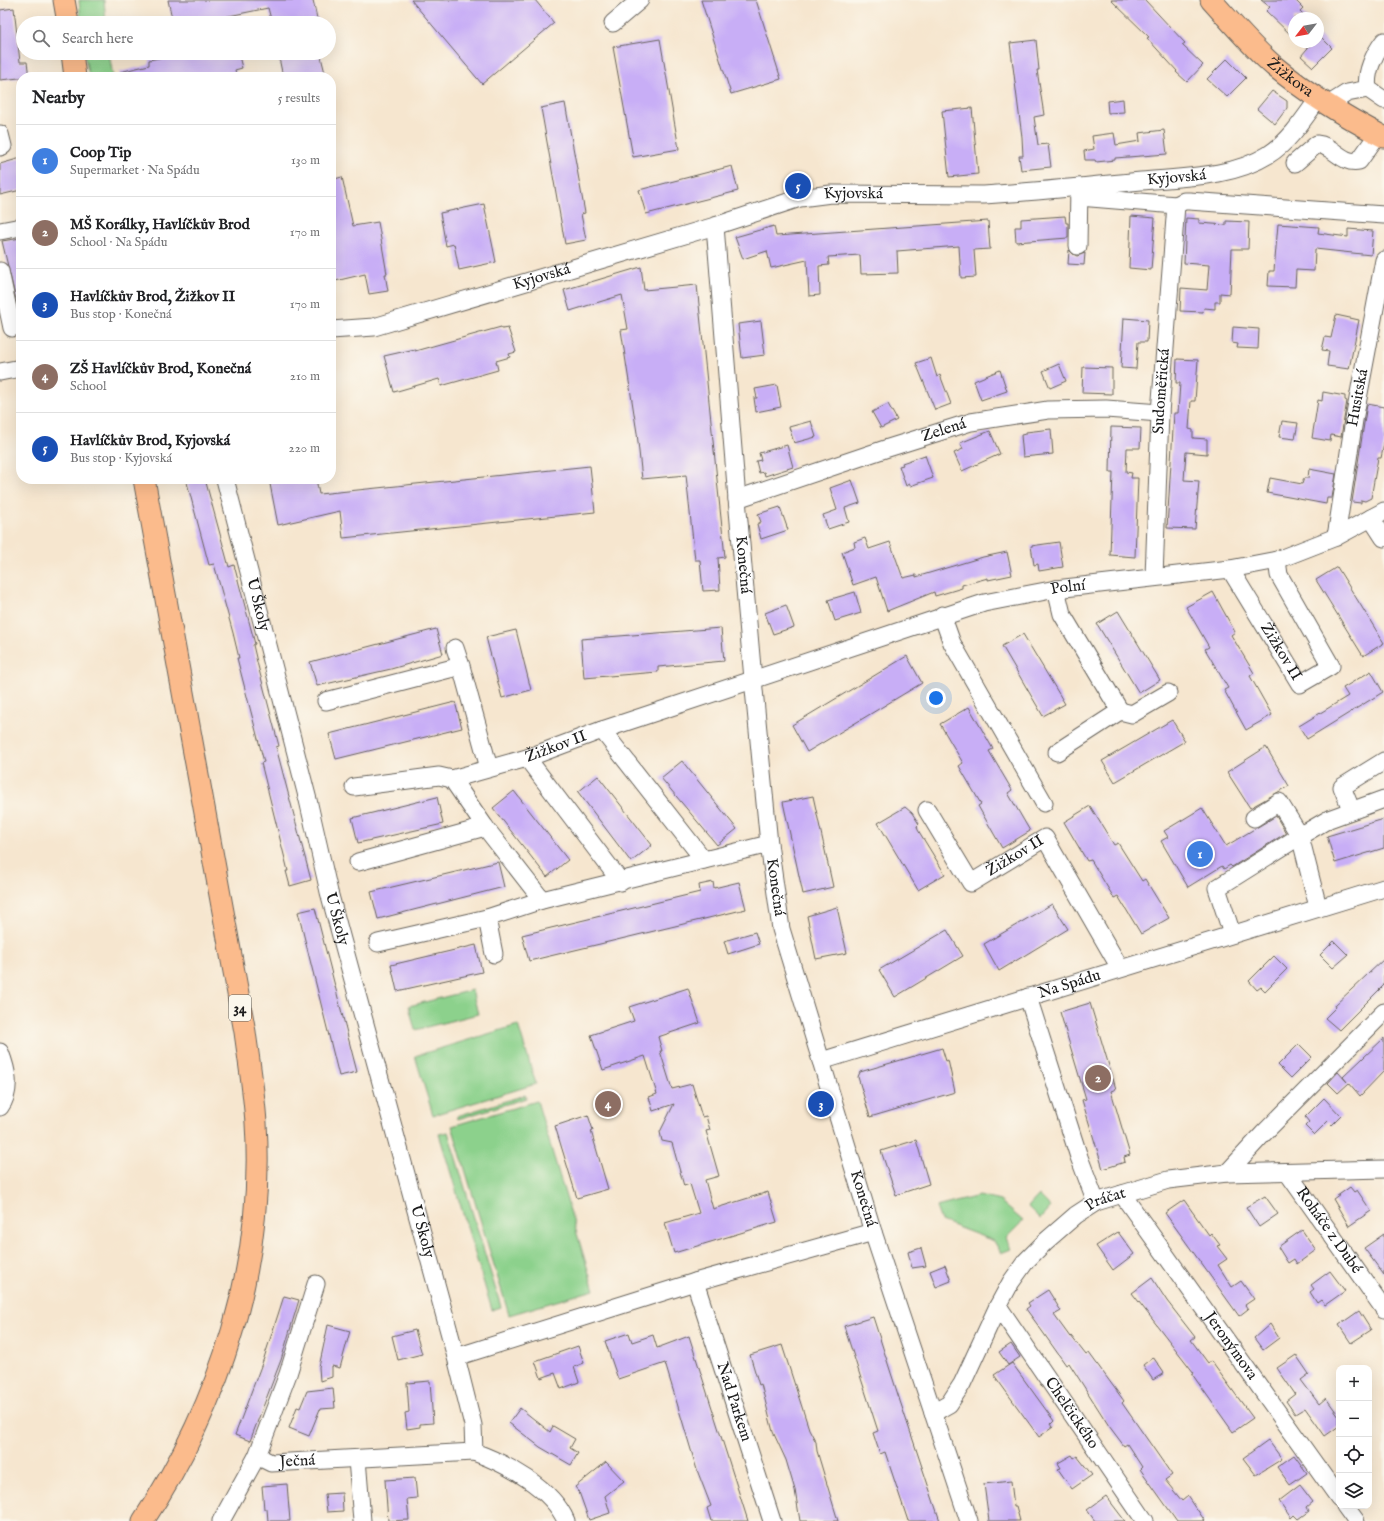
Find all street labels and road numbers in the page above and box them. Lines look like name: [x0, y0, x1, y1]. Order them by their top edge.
street label: Žižkova: [1262, 53, 1317, 102]
street label: Kyjovská: [1146, 165, 1207, 190]
street label: Kyjovská: [823, 183, 883, 205]
street label: Kyjovská: [511, 259, 573, 295]
street label: Sudoměřická: [1149, 348, 1175, 434]
street label: Husitská: [1343, 367, 1373, 428]
street label: Zelená: [919, 414, 969, 447]
street label: Konečná: [730, 535, 755, 595]
street label: U Školy: [241, 576, 274, 634]
street label: Polní: [1049, 576, 1088, 600]
street label: Žižkov II: [1255, 619, 1306, 685]
street label: Žižkov II: [522, 726, 590, 768]
street label: Žižkov II: [982, 831, 1048, 881]
street label: Konečná: [761, 857, 789, 918]
street label: U Školy: [320, 890, 353, 948]
street label: Na Spádu: [1036, 966, 1103, 1004]
road number: 34: [229, 995, 251, 1021]
street label: Konečná: [845, 1168, 881, 1230]
street label: Práčat: [1082, 1183, 1129, 1216]
street label: Roháče z Dubé: [1291, 1183, 1366, 1278]
street label: U Školy: [405, 1203, 439, 1261]
street label: Jeronýmova: [1198, 1307, 1262, 1384]
street label: Nad Parkem: [711, 1360, 756, 1444]
street label: Chelčického: [1040, 1374, 1103, 1453]
street label: Ječná: [277, 1451, 316, 1473]

